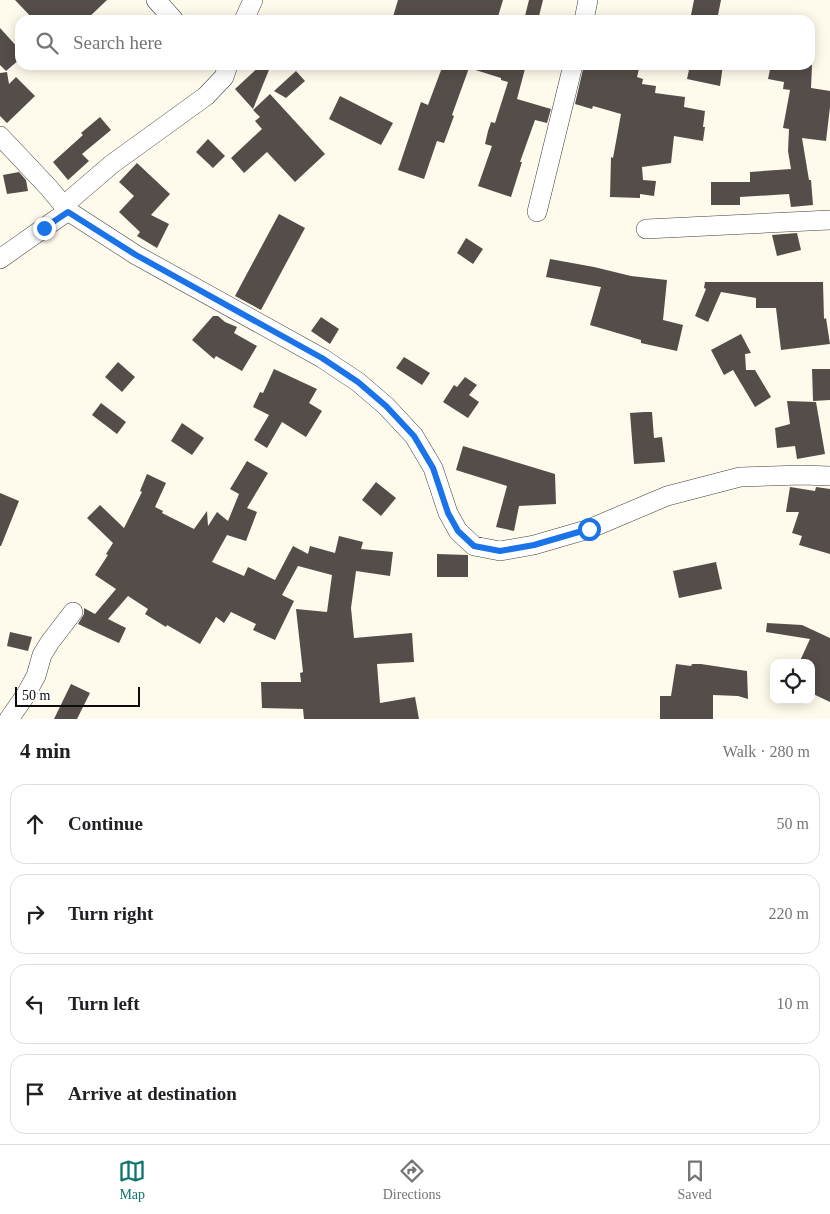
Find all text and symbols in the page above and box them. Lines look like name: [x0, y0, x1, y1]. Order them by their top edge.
search box: [15, 15, 815, 70]
icon: search: [33, 29, 61, 57]
text: Search here: [73, 32, 162, 53]
route end: [33, 217, 56, 240]
route start: [578, 518, 601, 541]
map controls: [770, 659, 815, 704]
button: locate: [770, 659, 815, 704]
scale bar: [15, 684, 140, 707]
text: 50 m: [22, 688, 50, 703]
text: 4 min: [20, 739, 71, 763]
text: Walk · 280 m: [723, 743, 810, 760]
icon: ahead: [21, 810, 49, 838]
text: Continue: [68, 813, 143, 834]
text: 50 m: [777, 815, 809, 832]
icon: right: [21, 900, 49, 928]
text: Turn right: [68, 903, 153, 924]
text: 220 m: [769, 905, 809, 922]
icon: left: [21, 990, 49, 1018]
text: Turn left: [68, 993, 140, 1014]
text: 10 m: [777, 995, 809, 1012]
icon: arrive: [21, 1080, 49, 1108]
text: Arrive at destination: [68, 1083, 237, 1104]
tab: Map: [118, 1157, 146, 1203]
tab: Directions: [383, 1157, 441, 1203]
tab: Saved: [678, 1157, 712, 1203]

